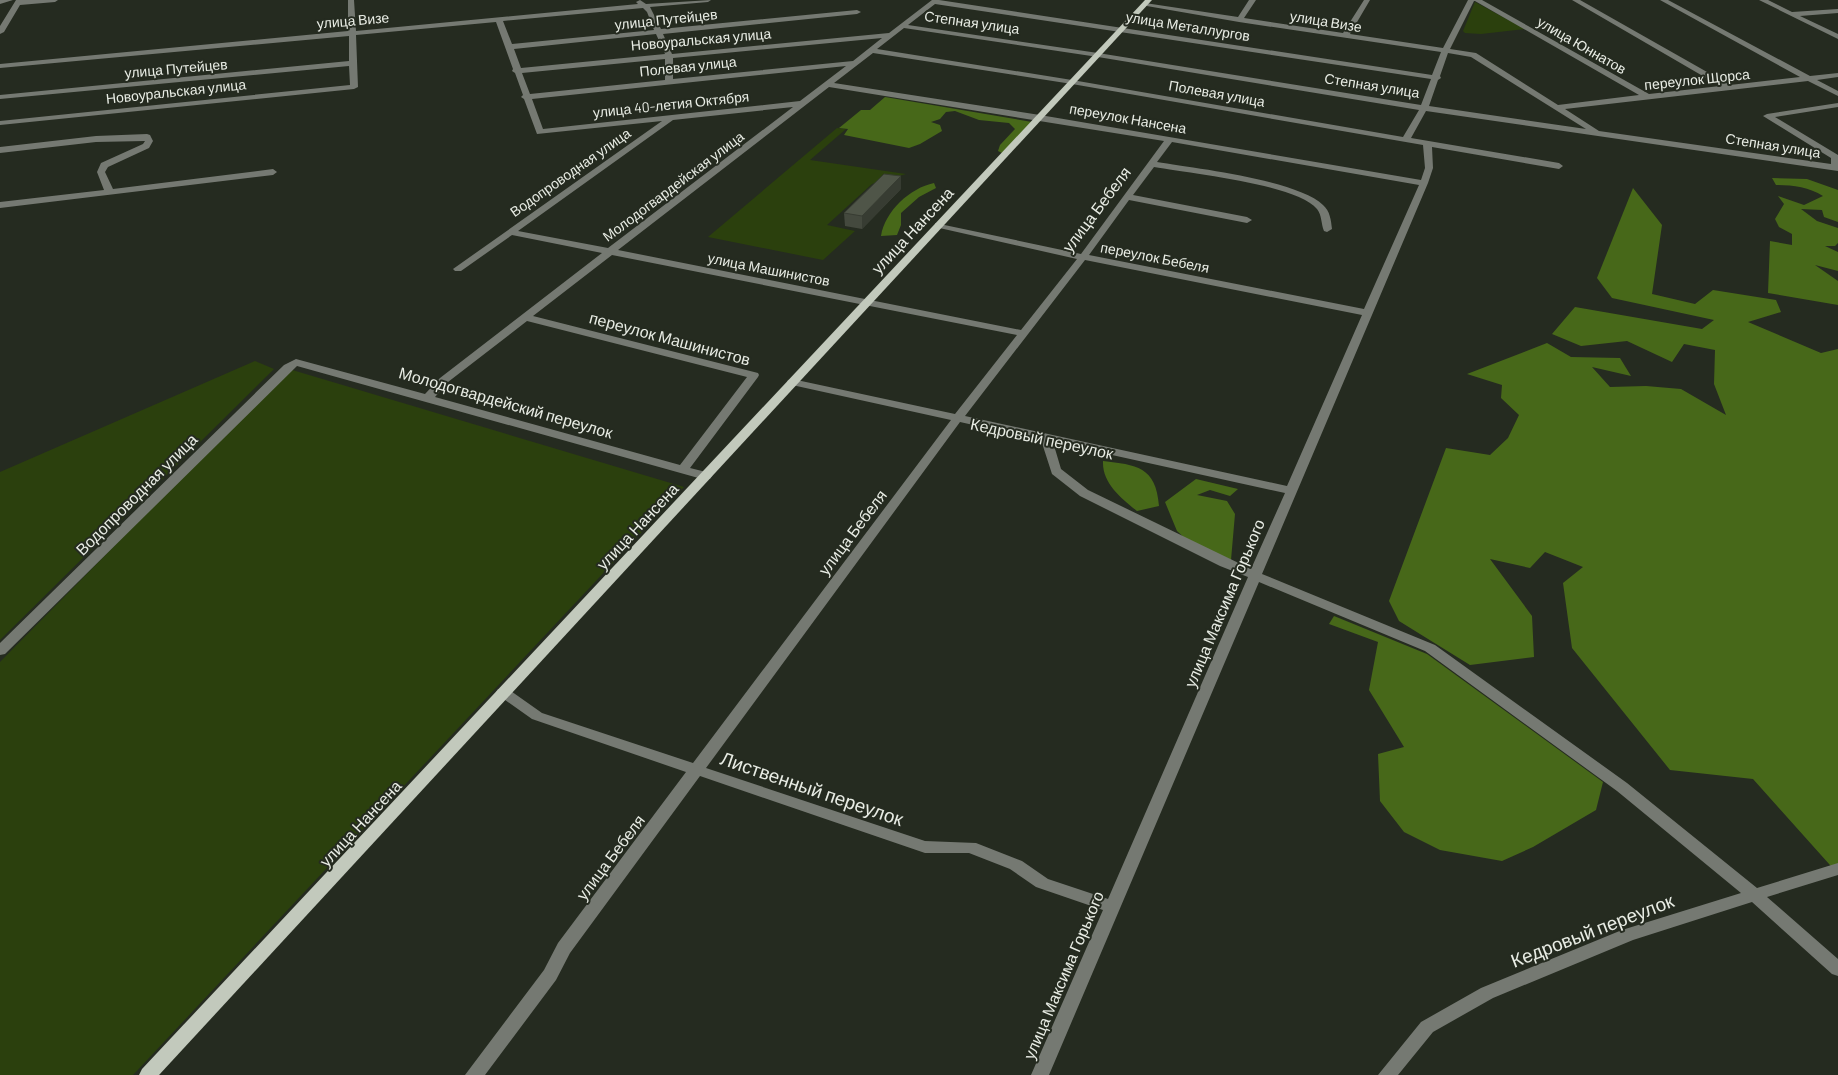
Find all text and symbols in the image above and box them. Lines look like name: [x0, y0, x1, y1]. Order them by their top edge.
street label: улица Путейцев: [614, 5, 718, 33]
street label: Степная улица: [923, 7, 1021, 37]
street label: улица Визе: [1289, 7, 1363, 35]
street label: улица Визе: [316, 8, 390, 32]
street label: улица Металлургов: [1125, 8, 1251, 44]
street label: улица Юннатов: [1535, 13, 1629, 77]
street label: Новоуральская улица: [630, 24, 772, 54]
street label: Полевая улица: [639, 52, 738, 80]
street label: улица Путейцев: [124, 55, 228, 81]
street label: переулок Щорса: [1643, 65, 1751, 93]
street label: Степная улица: [1323, 69, 1421, 101]
street label: Новоуральская улица: [105, 75, 247, 107]
street label: Полевая улица: [1168, 76, 1267, 110]
street label: улица 40-летия Октября: [592, 87, 750, 121]
street label: переулок Нансена: [1068, 99, 1188, 137]
street label: Водопроводная улица: [506, 124, 634, 220]
street label: Молодогвардейская улица: [599, 127, 747, 245]
street label: Степная улица: [1724, 129, 1822, 161]
street label: улица Бебеля: [1058, 163, 1134, 255]
street label: улица Нансена: [867, 183, 957, 277]
street label: переулок Бебеля: [1099, 238, 1211, 276]
street label: улица Машинистов: [707, 249, 831, 289]
street label: переулок Машинистов: [587, 307, 753, 369]
street label: Молодогвардейский переулок: [397, 362, 616, 442]
street label: Кедровый переулок: [969, 414, 1116, 463]
street label: Водопроводная улица: [71, 429, 201, 559]
street label: улица Нансена: [592, 479, 682, 573]
street label: улица Бебеля: [814, 486, 890, 578]
street label: улица Максима Горького: [1180, 516, 1268, 690]
street label: Лиственный переулок: [718, 746, 907, 830]
street label: улица Нансена: [315, 776, 405, 870]
street label: улица Бебеля: [572, 811, 648, 903]
street label: улица Максима Горького: [1019, 888, 1107, 1062]
street label: Кедровый переулок: [1507, 888, 1677, 972]

